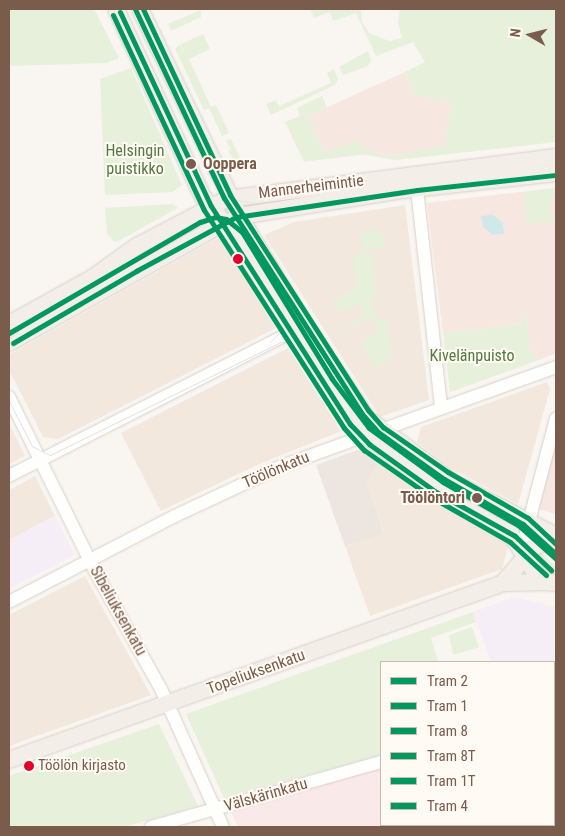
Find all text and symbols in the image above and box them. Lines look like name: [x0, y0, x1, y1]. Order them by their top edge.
north arrow: [505, 10, 555, 60]
text: N: [507, 28, 524, 38]
park label: Helsingin puistikko: [105, 141, 165, 179]
place label: Ooppera: [203, 154, 257, 174]
marker: Ooppera: [183, 156, 199, 172]
street label: Mannerheimintie: [257, 171, 365, 203]
unlabelled marker: [233, 254, 243, 264]
park label: Kivelänpuisto: [430, 346, 514, 366]
street label: Töölönkatu: [240, 447, 312, 493]
place label: Töölöntori: [400, 488, 465, 508]
marker: Töölöntori: [469, 490, 485, 506]
street label: Sibeliuksenkatu: [85, 563, 151, 659]
street label: Topeliuksenkatu: [204, 645, 308, 699]
legend: [380, 661, 555, 826]
text: Tram 2: [427, 672, 468, 690]
text: Tram 1: [427, 697, 468, 715]
text: Tram 8: [427, 722, 468, 740]
text: Tram 8T: [427, 747, 476, 765]
place label: Töölön kirjasto: [38, 757, 126, 775]
marker: Töölön kirjasto: [24, 761, 34, 771]
text: Tram 1T: [427, 772, 476, 790]
street label: Välskärinkatu: [222, 774, 310, 816]
text: Tram 4: [427, 797, 468, 815]

